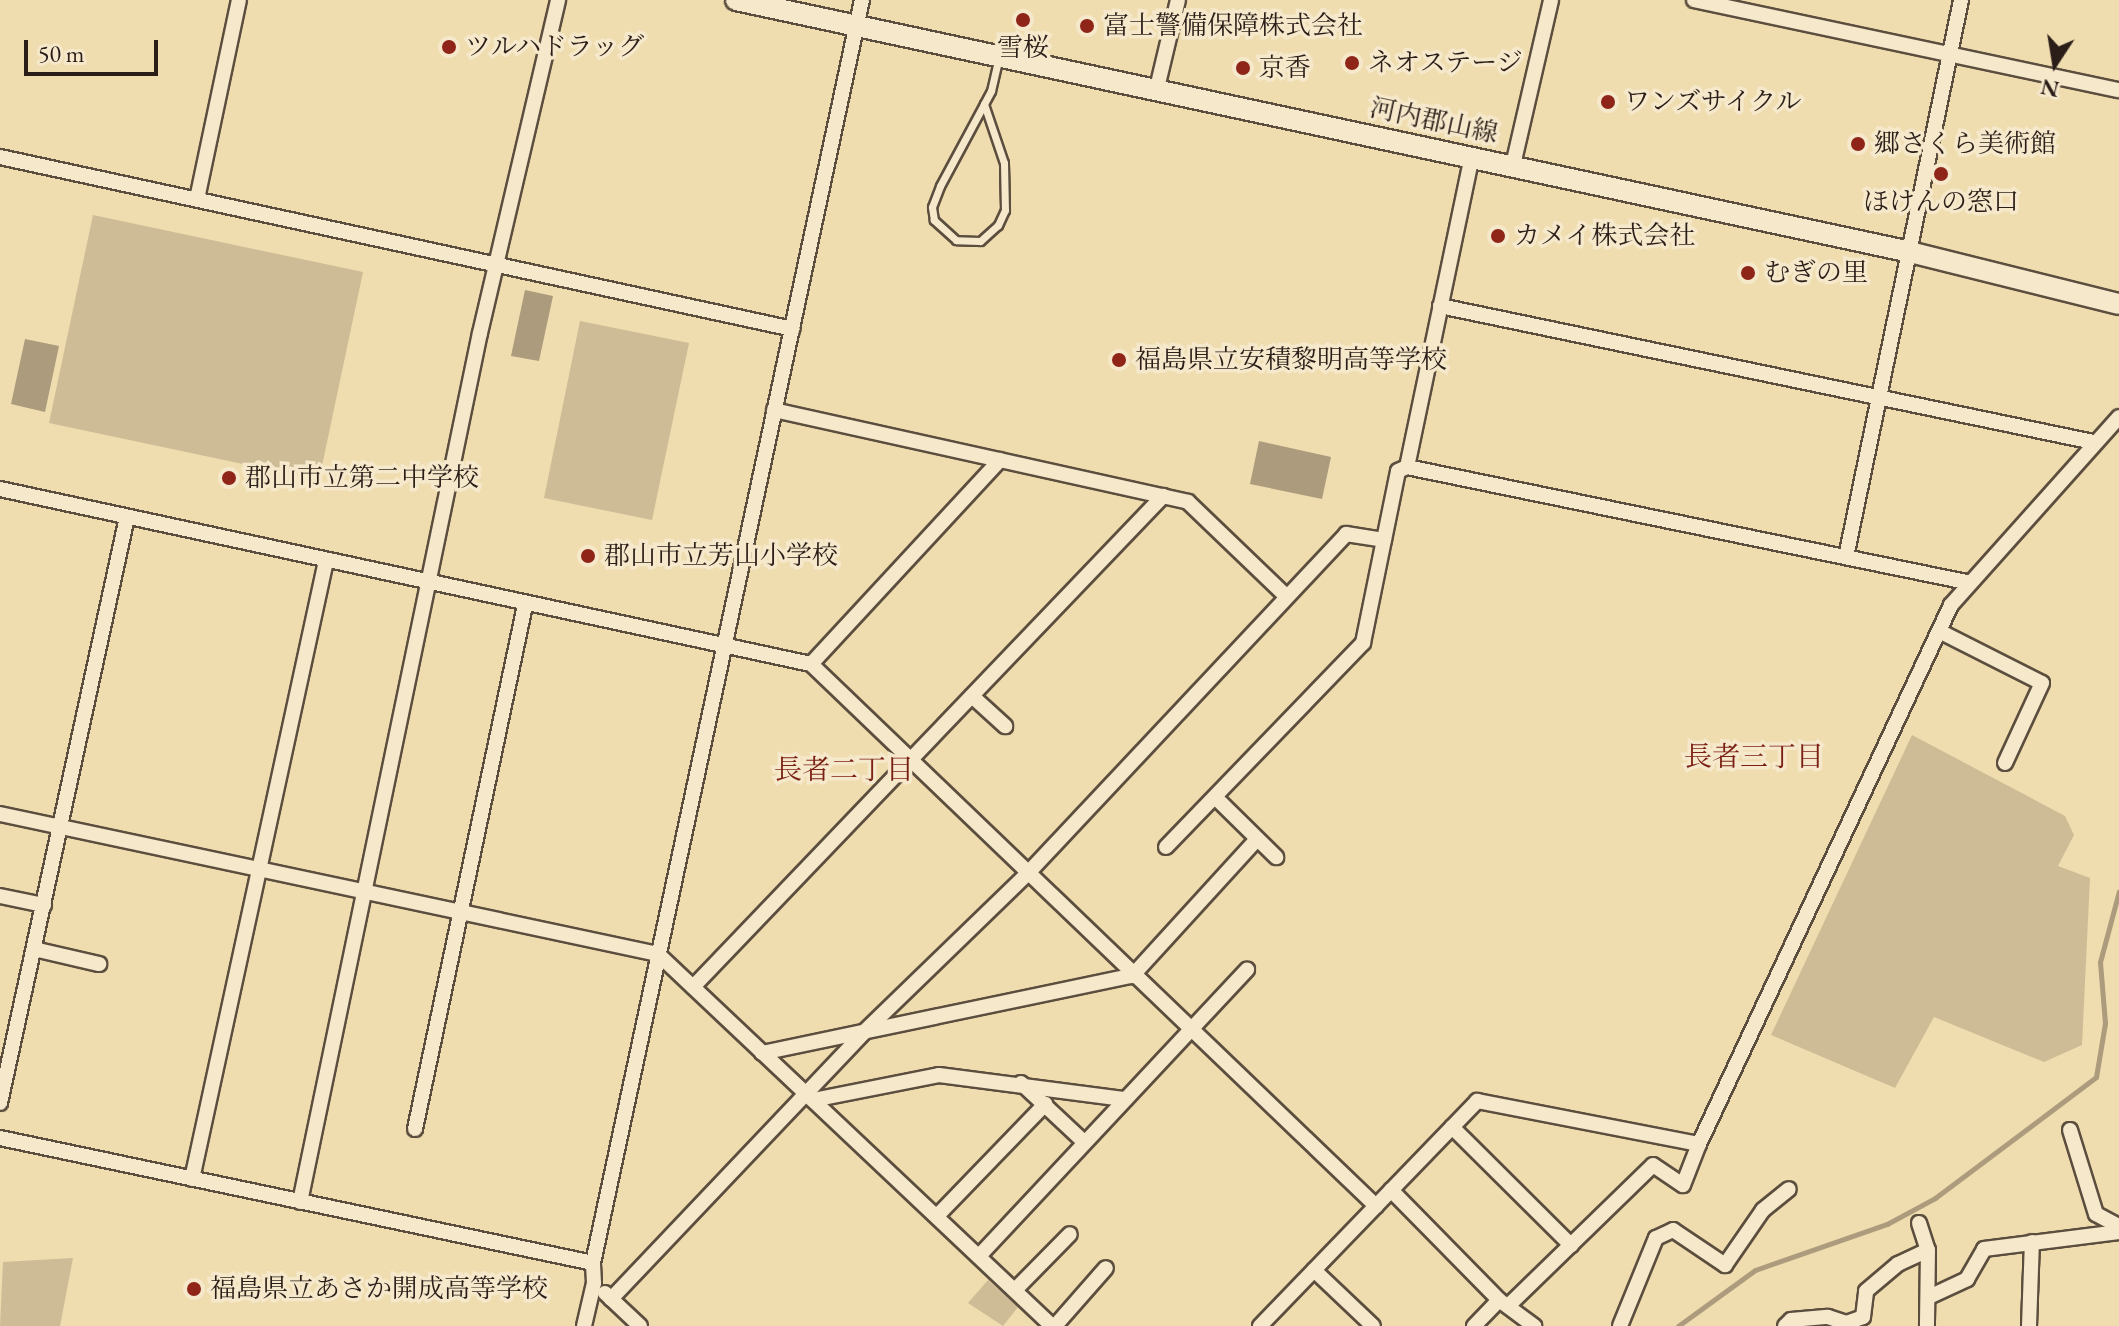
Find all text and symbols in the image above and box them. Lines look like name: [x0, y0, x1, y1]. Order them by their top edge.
place label: 富士警備保障株式会社: [1103, 10, 1363, 42]
marker: 雪桜: [1014, 11, 1032, 29]
marker: 富士警備保障株式会社: [1078, 17, 1096, 35]
scale bar: [28, 24, 162, 74]
north arrow: [2015, 24, 2095, 104]
place label: ツルハドラッグ: [465, 31, 647, 63]
place label: 雪桜: [997, 32, 1049, 64]
text: 50 m: [38, 38, 85, 69]
marker: ツルハドラッグ: [440, 38, 458, 56]
place label: ネオステージ: [1368, 47, 1524, 79]
place label: 京香: [1259, 52, 1311, 84]
marker: ネオステージ: [1343, 54, 1361, 72]
marker: 京香: [1234, 59, 1252, 77]
text: N: [2038, 72, 2062, 104]
place label: ワンズサイクル: [1624, 86, 1806, 118]
street label: 河内郡山線: [1367, 92, 1501, 150]
marker: ワンズサイクル: [1599, 93, 1617, 111]
place label: 郷さくら美術館: [1874, 128, 2056, 160]
marker: 郷さくら美術館: [1849, 135, 1867, 153]
marker: ほけんの窓口: [1932, 165, 1950, 183]
place label: ほけんの窓口: [1863, 186, 2019, 218]
place label: カメイ株式会社: [1514, 220, 1696, 252]
marker: カメイ株式会社: [1489, 227, 1507, 245]
place label: むぎの里: [1764, 257, 1868, 289]
marker: むぎの里: [1739, 264, 1757, 282]
place label: 福島県立安積黎明高等学校: [1135, 344, 1447, 376]
marker: 福島県立安積黎明高等学校: [1110, 351, 1128, 369]
place label: 郡山市立第二中学校: [245, 462, 479, 494]
marker: 郡山市立第二中学校: [220, 469, 238, 487]
place label: 郡山市立芳山小学校: [604, 540, 838, 572]
marker: 郡山市立芳山小学校: [579, 547, 597, 565]
district label: 長者三丁目: [1684, 739, 1824, 773]
district label: 長者二丁目: [774, 752, 914, 786]
place label: 福島県立あさか開成高等学校: [210, 1273, 548, 1305]
marker: 福島県立あさか開成高等学校: [185, 1280, 203, 1298]

